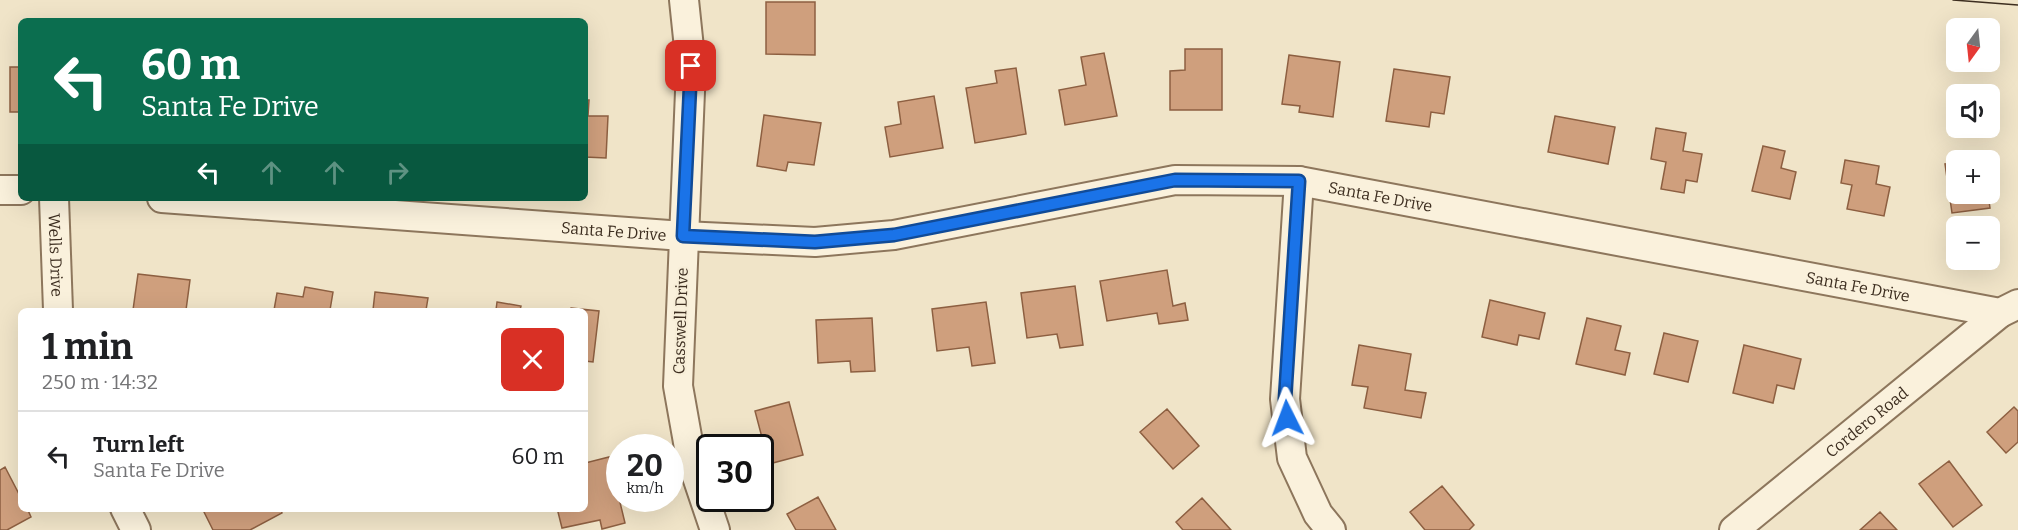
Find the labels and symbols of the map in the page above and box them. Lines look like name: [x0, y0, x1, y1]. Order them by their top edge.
north arrow: [1946, 18, 2000, 72]
pin: [665, 40, 716, 91]
street label: Santa Fe Drive: [1327, 178, 1434, 216]
street label: Wells Drive: [45, 213, 67, 297]
street label: Santa Fe Drive: [560, 218, 667, 245]
street label: Casswell Drive: [669, 267, 692, 375]
street label: Santa Fe Drive: [1804, 268, 1911, 306]
street label: Cordero Road: [1822, 383, 1912, 462]
position arrow: [1255, 386, 1319, 450]
speed limit sign: 30: [696, 434, 774, 512]

